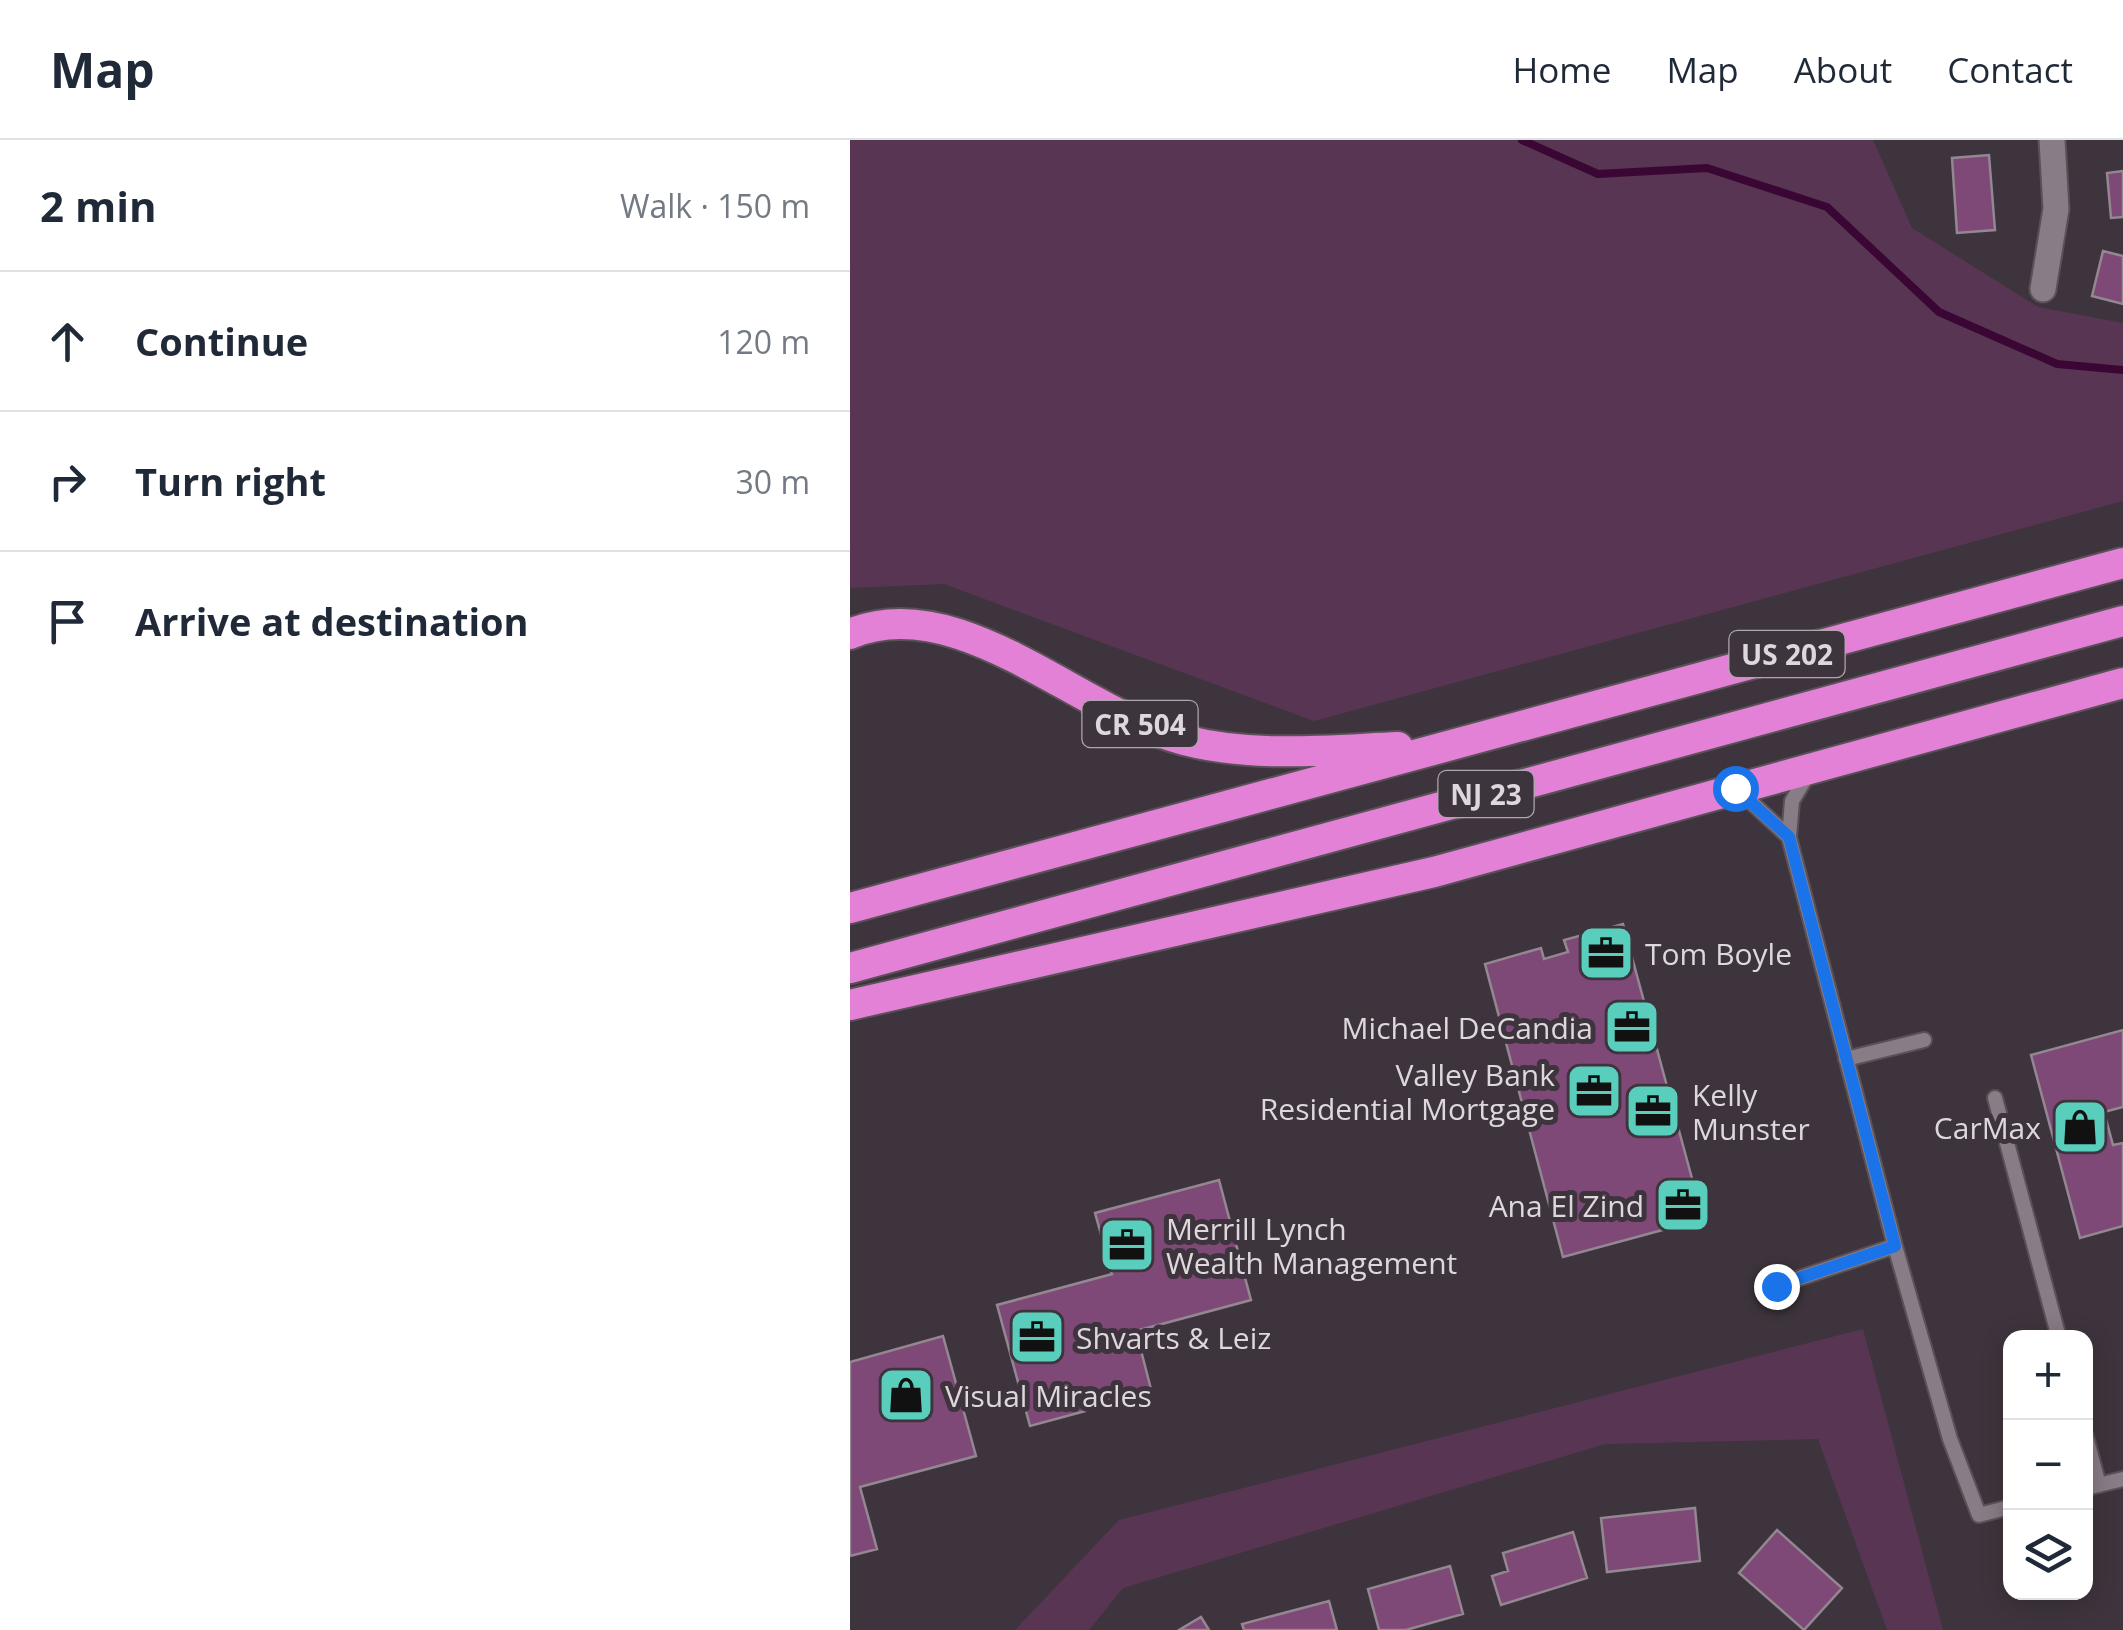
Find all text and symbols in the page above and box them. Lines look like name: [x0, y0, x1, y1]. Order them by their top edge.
text: Map: [50, 37, 155, 102]
text: Home: [1512, 46, 1611, 93]
text: Map: [1666, 46, 1739, 93]
text: About: [1794, 46, 1892, 93]
text: Contact: [1947, 46, 2073, 93]
text: 2 min: [40, 177, 157, 234]
text: Walk · 150 m: [620, 184, 810, 227]
icon: ahead: [40, 314, 95, 369]
text: Continue: [135, 315, 308, 367]
text: 120 m: [717, 320, 810, 363]
icon: right: [40, 454, 95, 509]
text: Turn right: [135, 455, 326, 507]
text: 30 m: [735, 460, 810, 503]
icon: arrive: [40, 594, 95, 649]
text: Arrive at destination: [135, 595, 529, 647]
road number: US 202: [1730, 631, 1844, 677]
road number: CR 504: [1082, 701, 1198, 747]
route start: [1713, 766, 1759, 812]
road number: NJ 23: [1438, 771, 1534, 817]
office icon: Tom Boyle: [1576, 923, 1636, 983]
place label: Tom Boyle: [1645, 933, 1792, 974]
office icon: Michael DeCandia: [1602, 997, 1662, 1057]
place label: Michael DeCandia: [1342, 1007, 1593, 1048]
place label: Valley Bank Residential Mortgage: [1260, 1054, 1555, 1129]
office icon: Valley Bank Residential Mortgage: [1564, 1061, 1624, 1121]
place label: Kelly Munster: [1692, 1074, 1810, 1149]
office icon: Kelly Munster: [1623, 1081, 1683, 1141]
shop icon: CarMax: [2050, 1097, 2110, 1157]
place label: CarMax: [1934, 1107, 2041, 1148]
office icon: Ana El Zind: [1653, 1175, 1713, 1235]
place label: Ana El Zind: [1489, 1185, 1644, 1226]
place label: Merrill Lynch Wealth Management: [1166, 1208, 1457, 1283]
office icon: Merrill Lynch Wealth Management: [1097, 1215, 1157, 1275]
route end: [1754, 1264, 1800, 1310]
office icon: Shvarts & Leiz: [1007, 1307, 1067, 1367]
place label: Shvarts & Leiz: [1076, 1317, 1271, 1358]
map controls: [2003, 1330, 2093, 1600]
button: +: [2003, 1330, 2093, 1420]
shop icon: Visual Miracles: [876, 1365, 936, 1425]
place label: Visual Miracles: [945, 1375, 1152, 1416]
button: −: [2003, 1420, 2093, 1510]
button: layers: [2003, 1510, 2093, 1600]

